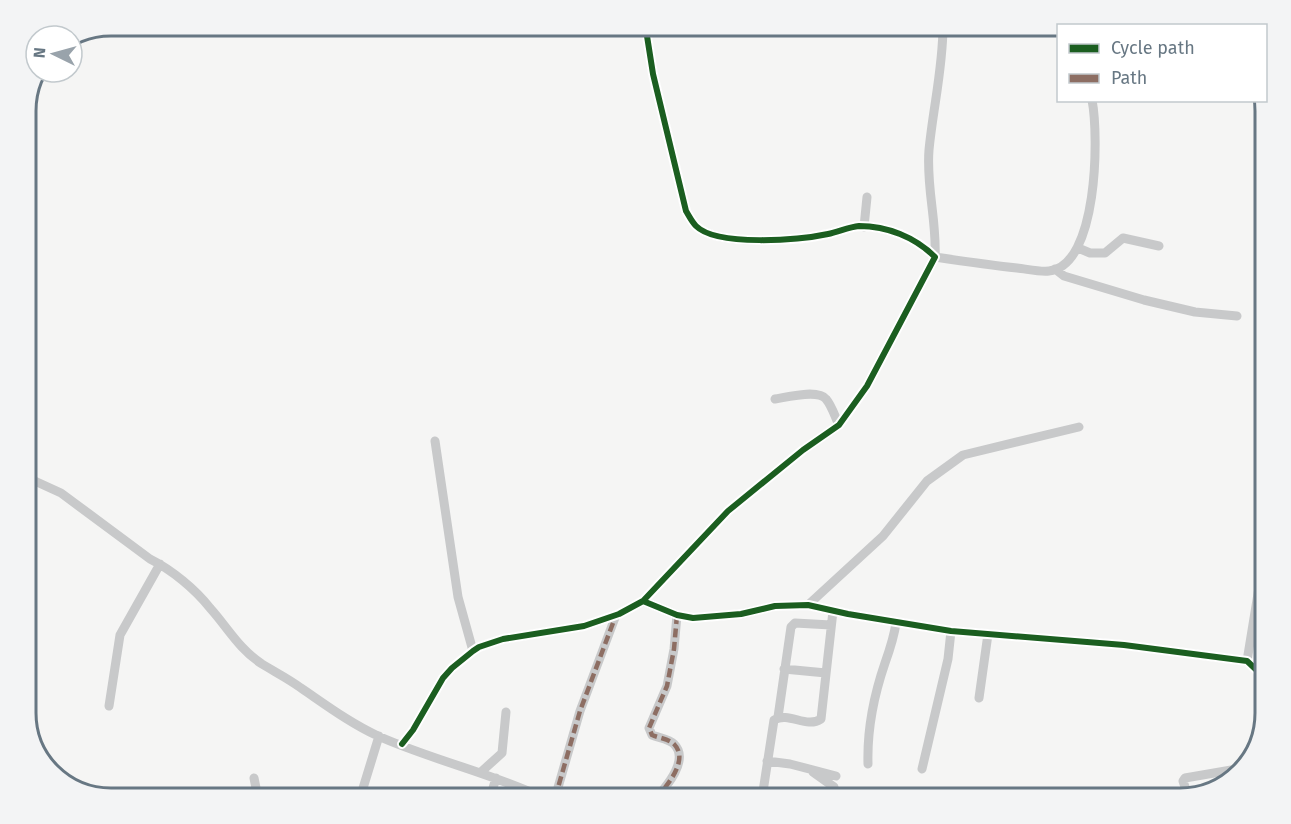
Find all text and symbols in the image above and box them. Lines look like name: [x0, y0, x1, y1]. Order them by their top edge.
north arrow: [24, 24, 84, 84]
legend: [1057, 24, 1267, 102]
text: Cycle path: [1111, 37, 1195, 59]
text: N: [30, 47, 49, 59]
text: Path: [1111, 67, 1147, 89]

